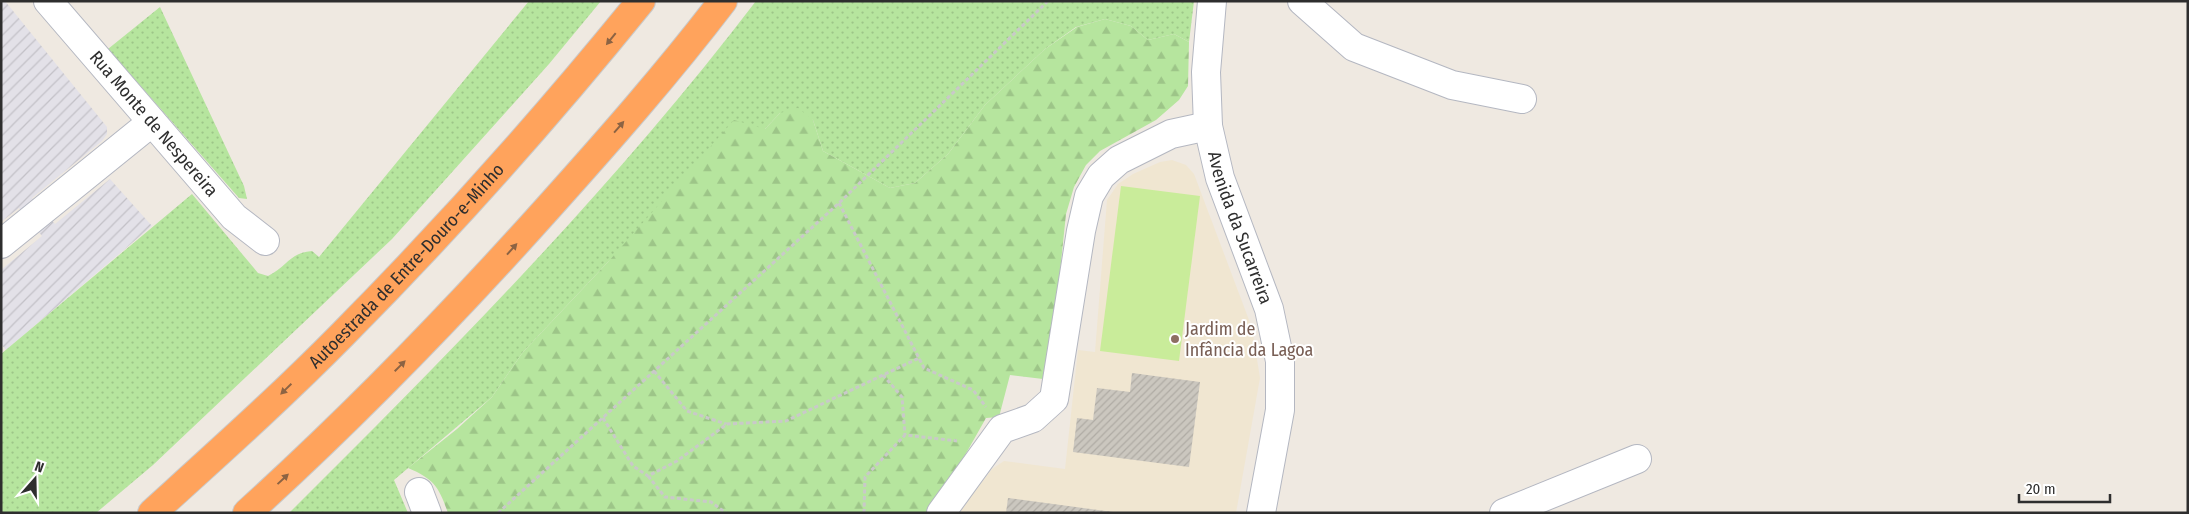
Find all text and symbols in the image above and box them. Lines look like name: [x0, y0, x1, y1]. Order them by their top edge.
one-way arrow: [605, 32, 616, 45]
street label: Rua Monte de Nespereira: [85, 46, 223, 201]
one-way arrow: [614, 121, 625, 134]
street label: Avenida da Sucarreira: [1203, 149, 1277, 307]
street label: Autoestrada de Entre-Douro-e-Minho: [304, 159, 509, 373]
one-way arrow: [506, 242, 517, 255]
place label: Jardim de Infância da Lagoa: [1185, 318, 1314, 361]
marker: Jardim de Infância da Lagoa: [1169, 333, 1181, 345]
one-way arrow: [393, 361, 405, 373]
one-way arrow: [281, 383, 293, 395]
north arrow: [10, 454, 60, 504]
text: N: [32, 458, 46, 477]
scale bar: [2019, 472, 2110, 504]
one-way arrow: [277, 473, 289, 485]
text: 20 m: [2026, 480, 2056, 498]

